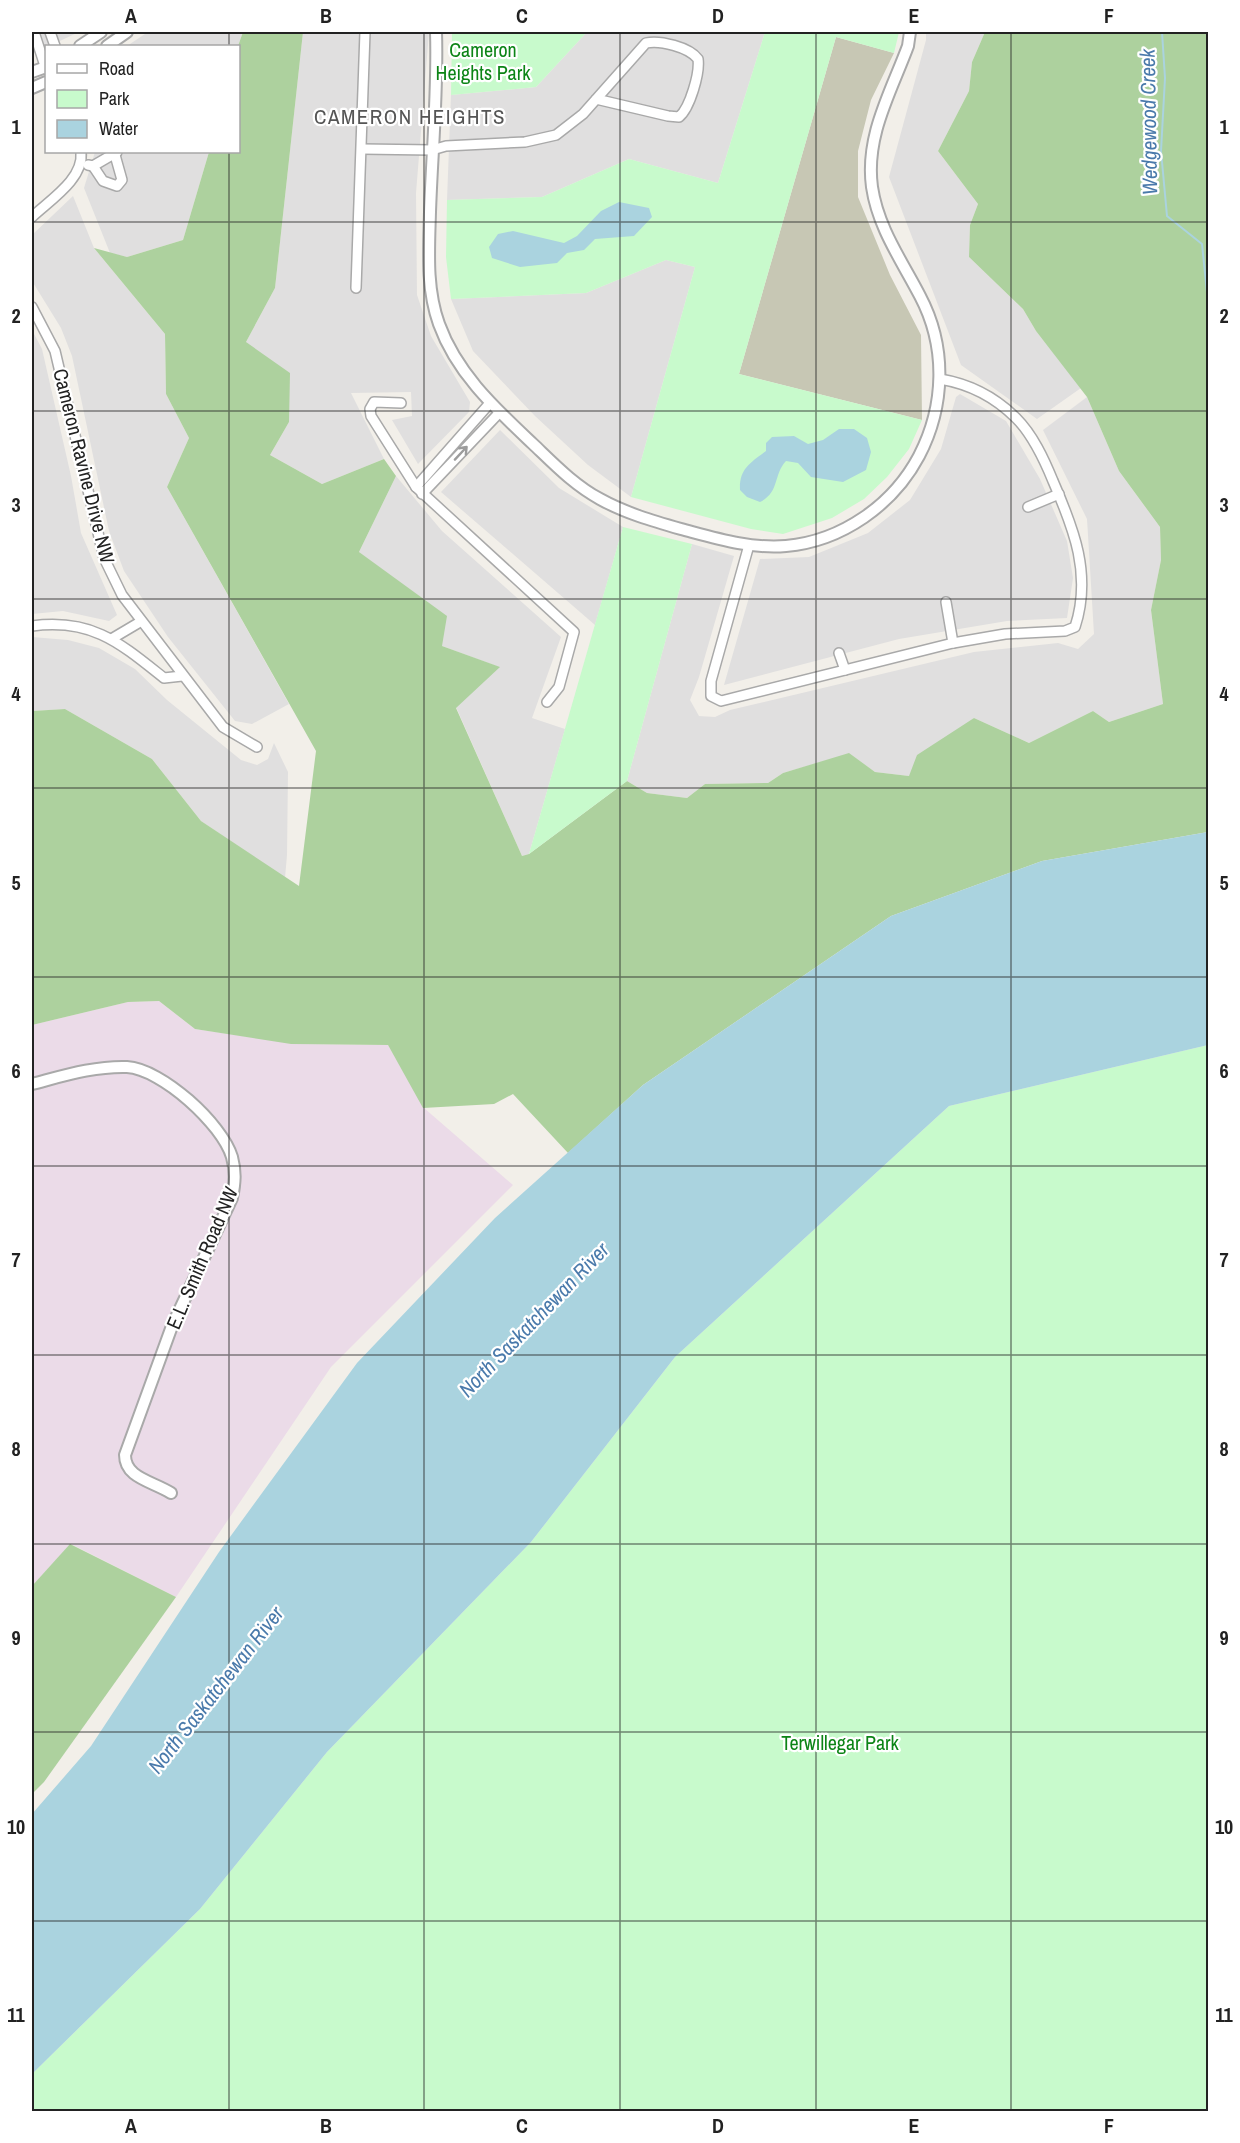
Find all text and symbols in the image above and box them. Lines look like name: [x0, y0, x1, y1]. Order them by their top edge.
text: A: [125, 2, 137, 29]
text: B: [320, 2, 332, 29]
text: C: [516, 2, 528, 29]
text: D: [712, 2, 724, 29]
text: E: [909, 2, 920, 29]
text: F: [1104, 2, 1114, 29]
park label: Cameron Heights Park: [436, 36, 531, 86]
legend: [45, 45, 240, 153]
water label: Wedgewood Creek: [1133, 47, 1164, 195]
text: Road: [99, 56, 134, 81]
text: Park: [99, 86, 130, 111]
district label: CAMERON HEIGHTS: [314, 102, 506, 131]
text: 1: [11, 113, 21, 140]
text: 1: [1219, 113, 1229, 140]
text: Water: [99, 116, 138, 141]
text: 2: [11, 302, 21, 329]
text: 2: [1219, 302, 1229, 329]
street label: Cameron Ravine Drive NW: [47, 366, 122, 566]
one-way arrow: [454, 446, 468, 461]
text: 3: [11, 491, 21, 518]
text: 3: [1219, 491, 1229, 518]
text: 4: [11, 680, 21, 707]
text: 4: [1219, 680, 1229, 707]
text: 5: [11, 869, 21, 896]
text: 5: [1219, 869, 1229, 896]
text: 6: [11, 1057, 21, 1084]
text: 6: [1219, 1057, 1229, 1084]
street label: E.L. Smith Road NW: [159, 1182, 244, 1333]
water label: North Saskatchewan River: [452, 1235, 616, 1403]
text: 7: [11, 1246, 21, 1273]
text: 7: [1219, 1246, 1229, 1273]
text: 8: [11, 1435, 21, 1462]
text: 8: [1219, 1435, 1229, 1462]
water label: North Saskatchewan River: [141, 1599, 291, 1779]
text: 9: [11, 1624, 21, 1651]
text: 9: [1219, 1624, 1229, 1651]
park label: Terwillegar Park: [781, 1729, 900, 1756]
text: 10: [7, 1813, 25, 1840]
text: 10: [1215, 1813, 1233, 1840]
text: 11: [7, 2001, 26, 2028]
text: 11: [1215, 2001, 1234, 2028]
text: A: [125, 2112, 137, 2139]
text: B: [320, 2112, 332, 2139]
text: C: [516, 2112, 528, 2139]
text: D: [712, 2112, 724, 2139]
text: E: [909, 2112, 920, 2139]
text: F: [1104, 2112, 1114, 2139]

